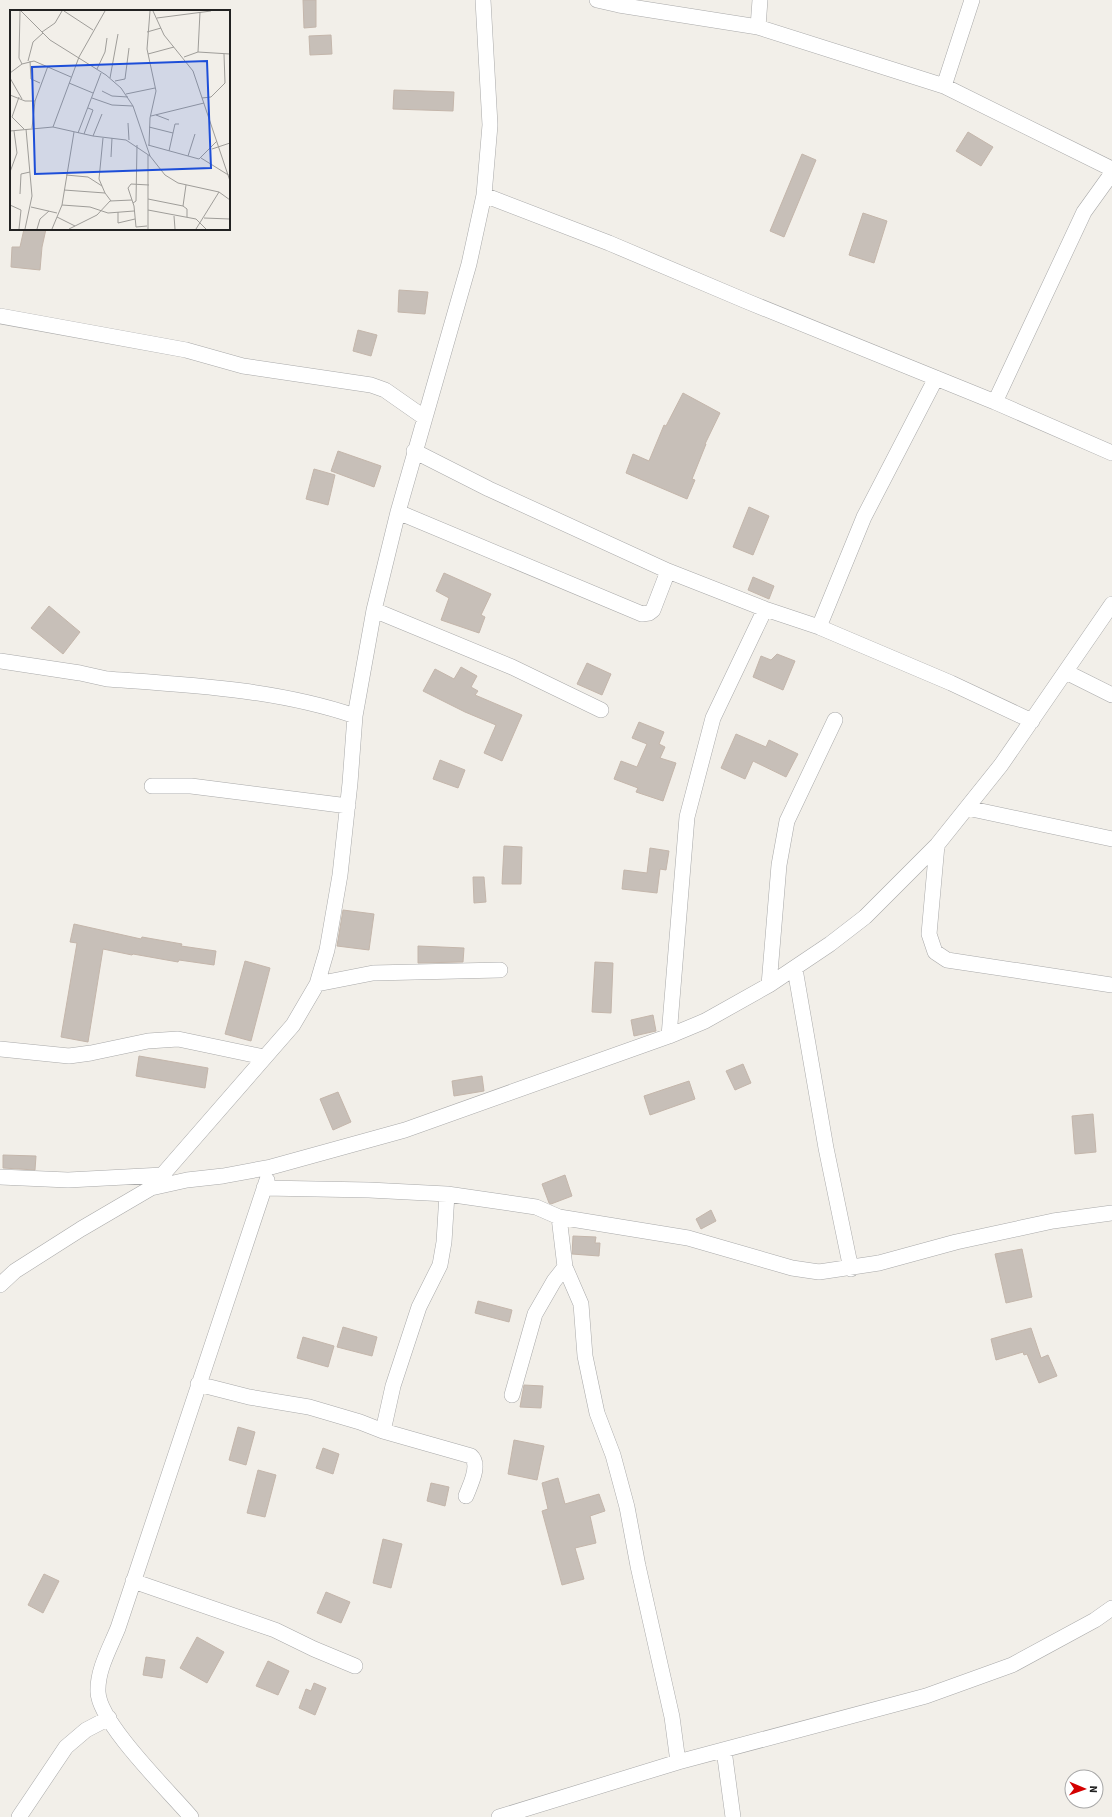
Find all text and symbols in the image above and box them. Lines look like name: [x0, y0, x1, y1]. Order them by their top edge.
inset map: [10, 10, 230, 230]
north arrow: [1064, 1769, 1104, 1809]
text: N: [1086, 1785, 1101, 1793]

